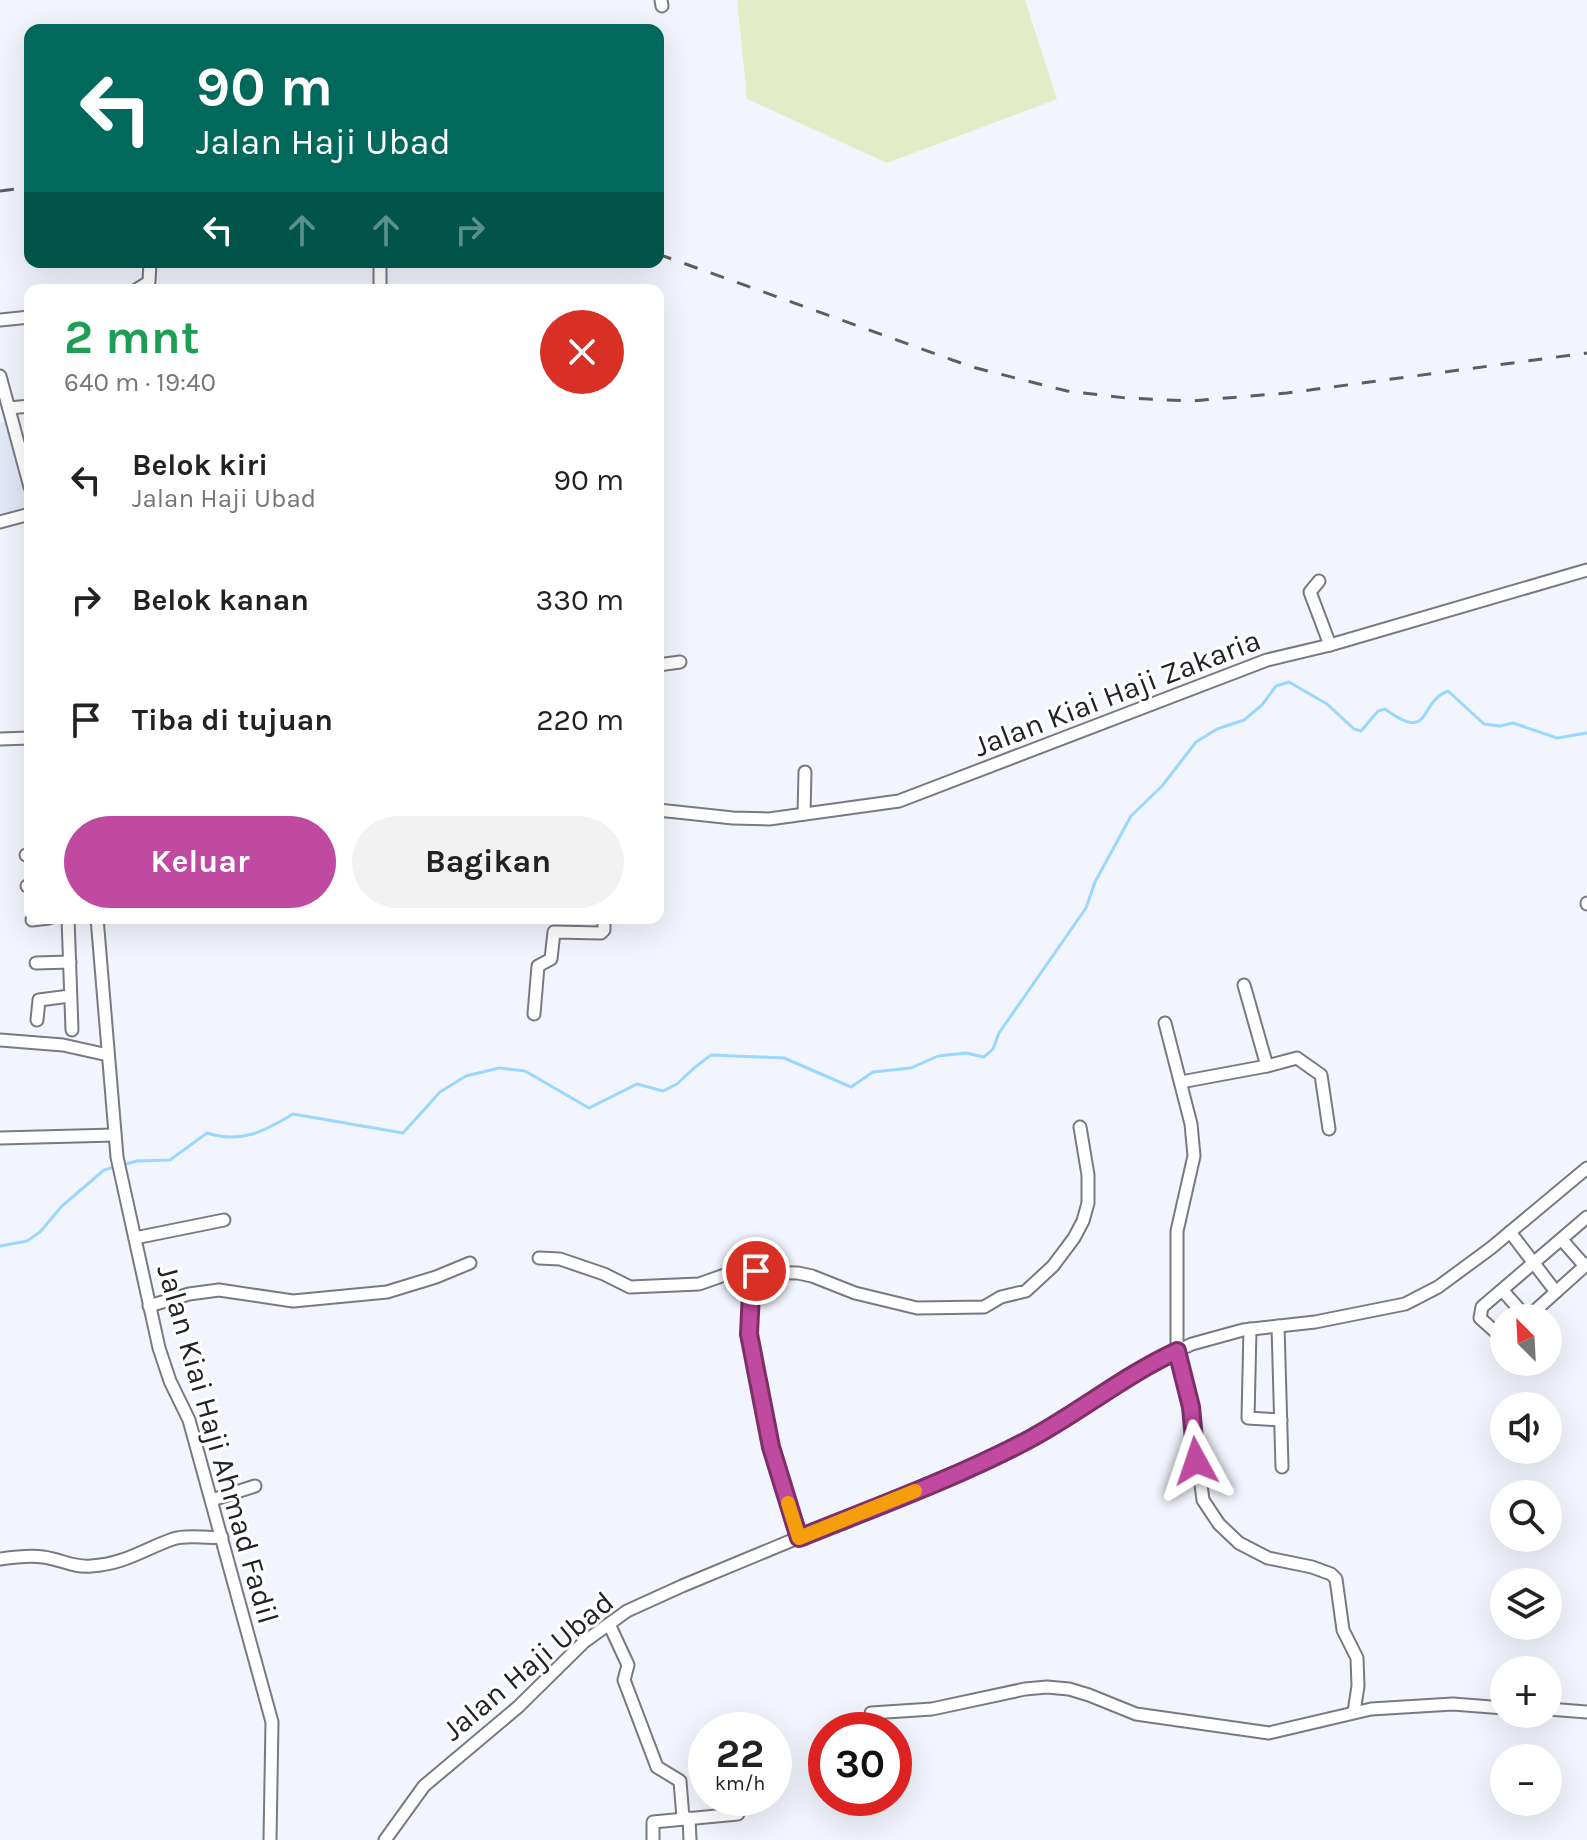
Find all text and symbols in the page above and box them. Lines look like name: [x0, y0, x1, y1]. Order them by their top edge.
text: 90 m: [196, 54, 333, 119]
icon: left: [64, 56, 168, 160]
text: Jalan Haji Ubad: [196, 121, 451, 163]
icon: left: [196, 208, 240, 252]
icon: ahead: [280, 208, 324, 252]
icon: ahead: [364, 208, 408, 252]
icon: right: [448, 208, 492, 252]
text: 2 mnt: [64, 309, 200, 365]
button: close: [540, 310, 624, 394]
text: 640 m · 19:40: [64, 367, 216, 398]
text: Belok kiri: [132, 447, 268, 483]
icon: left: [64, 458, 108, 502]
text: 90 m: [554, 462, 624, 498]
text: Jalan Haji Ubad: [132, 483, 316, 514]
icon: right: [64, 578, 108, 622]
text: Belok kanan: [132, 582, 309, 618]
text: 330 m: [536, 582, 624, 618]
street label: Jalan Kiai Haji Zakaria: [968, 622, 1266, 764]
icon: arrive: [64, 698, 108, 742]
text: Tiba di tujuan: [132, 702, 333, 738]
text: 220 m: [536, 702, 624, 738]
button: Keluar: [64, 816, 336, 908]
button: Bagikan: [352, 816, 624, 908]
pin: [722, 1237, 790, 1305]
icon: arrive: [734, 1249, 778, 1293]
street label: Jalan Kiai Haji Ahmad Fadil: [149, 1260, 287, 1628]
north arrow: [1490, 1304, 1562, 1376]
map controls: [1490, 1304, 1562, 1816]
button: sound: [1490, 1392, 1562, 1464]
position arrow: [1154, 1419, 1238, 1503]
button: search: [1490, 1480, 1562, 1552]
button: layers: [1490, 1568, 1562, 1640]
street label: Jalan Haji Ubad: [435, 1584, 621, 1748]
button: +: [1490, 1656, 1562, 1728]
speed limit sign: 30: [808, 1712, 912, 1816]
text: 22: [716, 1730, 764, 1777]
button: −: [1490, 1744, 1562, 1816]
text: km/h: [715, 1772, 765, 1795]

